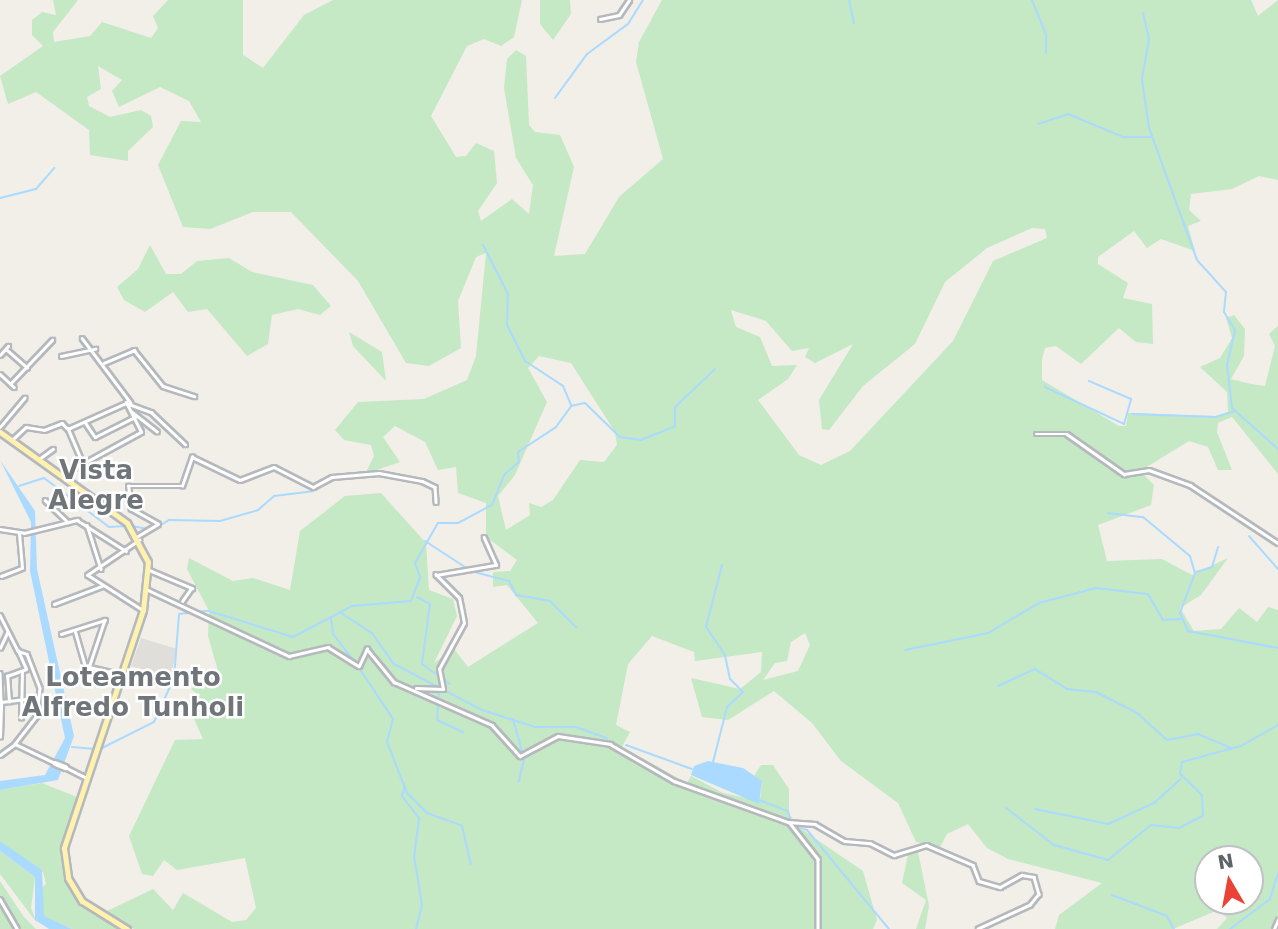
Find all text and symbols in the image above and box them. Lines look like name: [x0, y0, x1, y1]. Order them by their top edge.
district label: Vista Alegre: [48, 455, 144, 516]
district label: Loteamento Alfredo Tunholi: [22, 662, 244, 724]
north arrow: [1194, 845, 1264, 915]
text: N: [1216, 849, 1235, 874]

